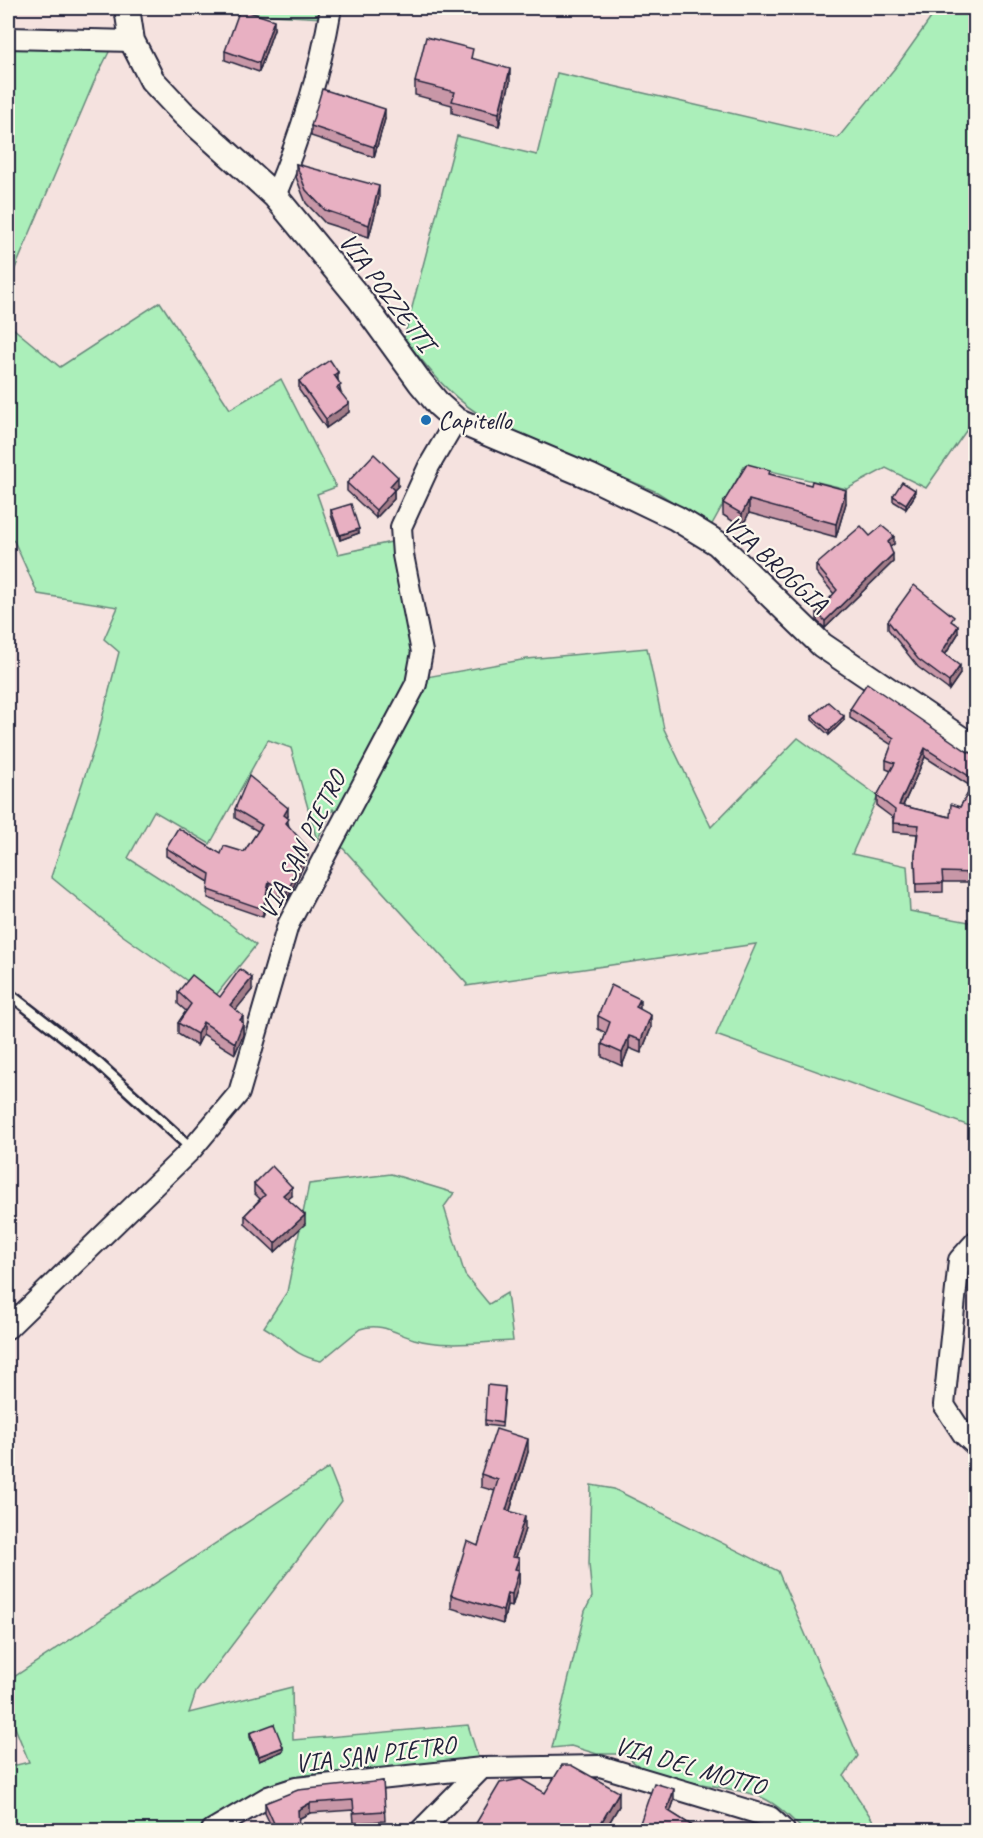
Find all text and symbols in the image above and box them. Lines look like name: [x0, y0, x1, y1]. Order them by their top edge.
street label: VIA POZZETTI: [332, 226, 446, 362]
place label: Capitello: [438, 404, 513, 437]
marker: Capitello: [419, 413, 433, 427]
street label: VIA BROGGIA: [717, 508, 836, 620]
street label: VIA SAN PIETRO: [251, 763, 355, 924]
street label: VIA SAN PIETRO: [293, 1727, 460, 1780]
street label: VIA DEL MOTTO: [611, 1729, 772, 1804]

